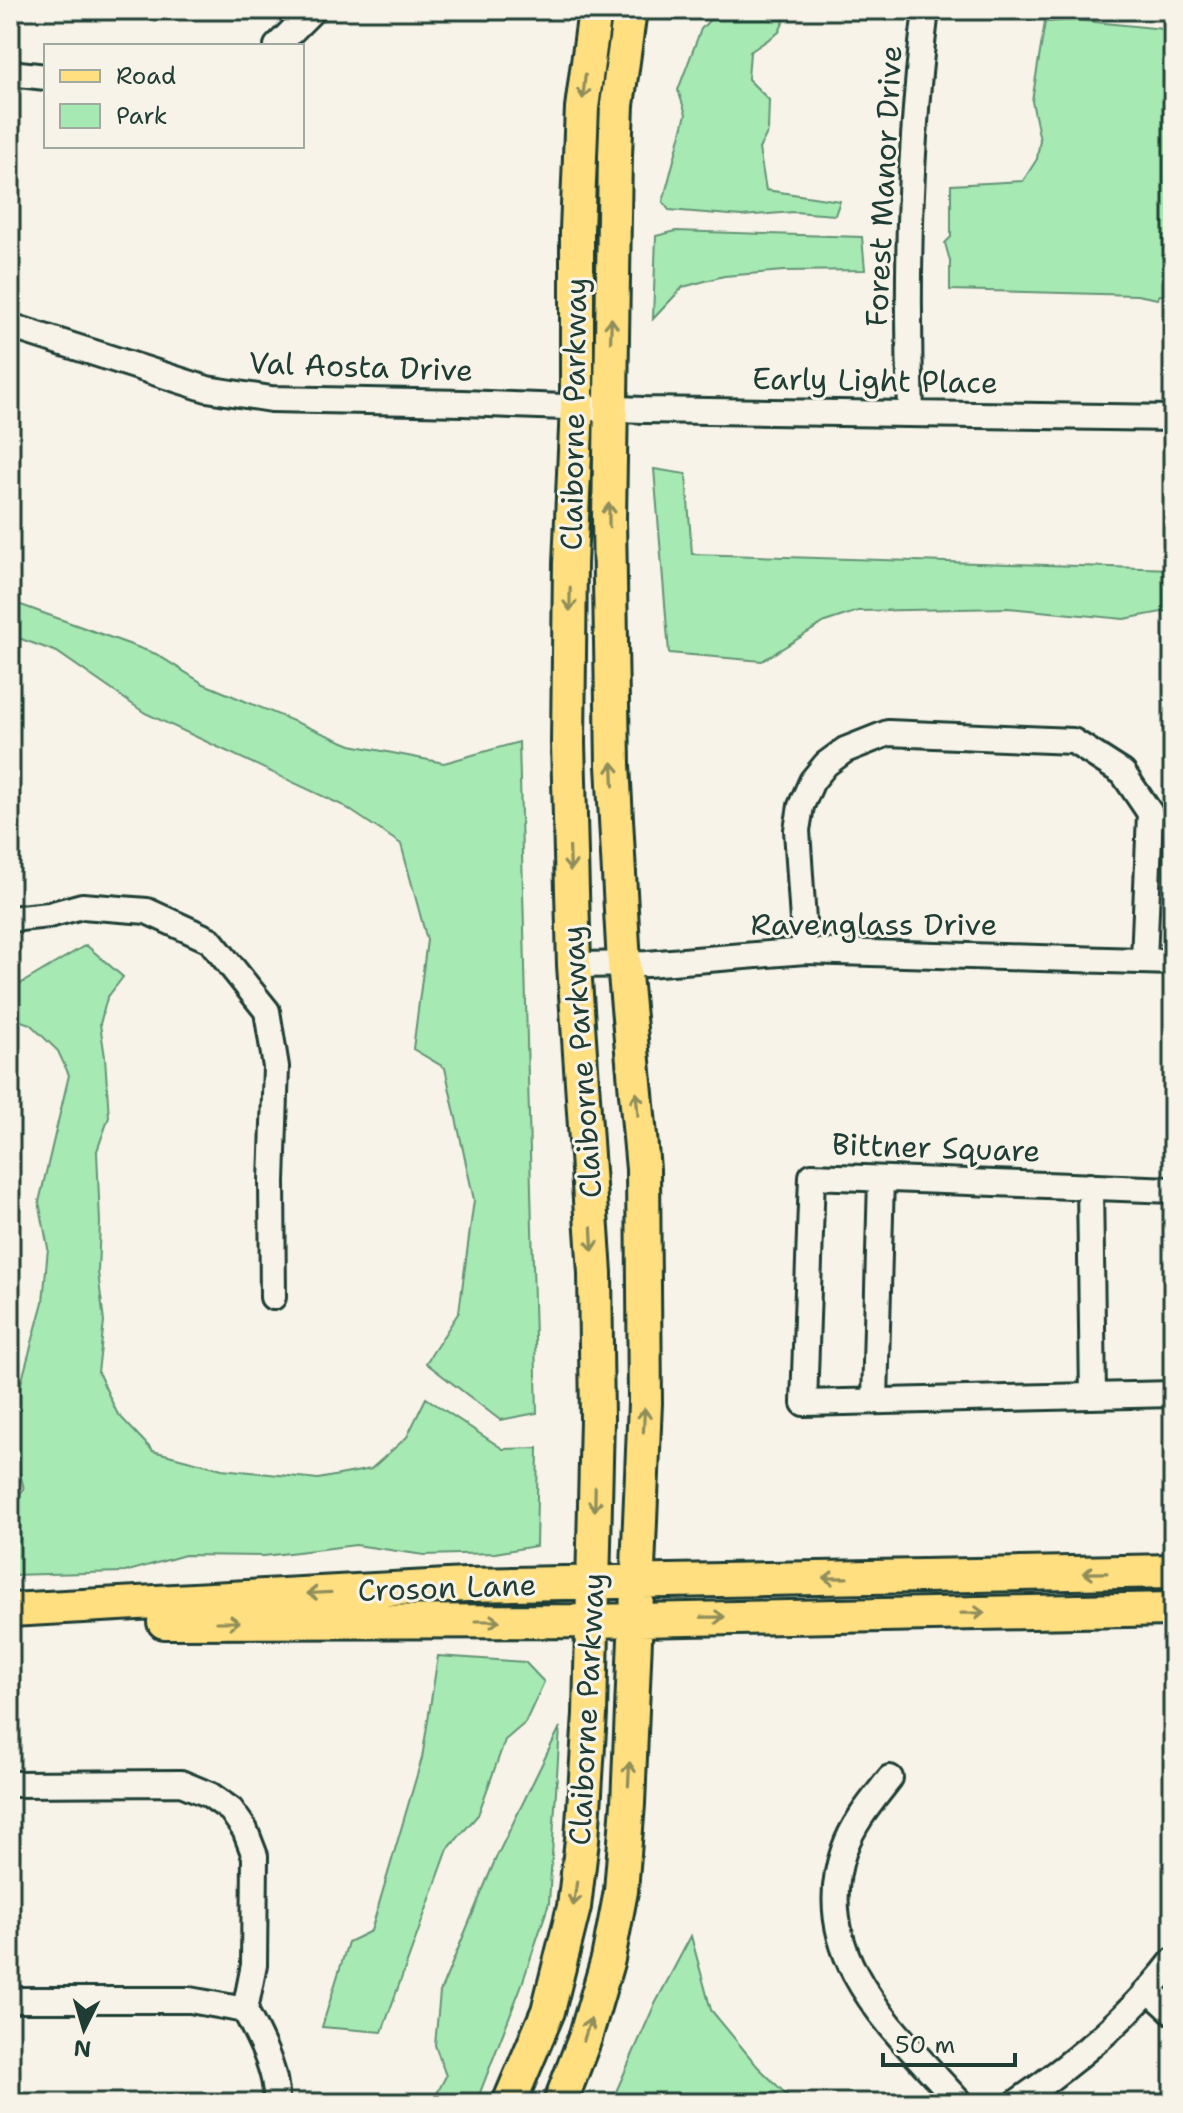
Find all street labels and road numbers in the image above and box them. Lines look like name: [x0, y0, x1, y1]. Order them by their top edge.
street label: Forest Manor Drive: [856, 44, 911, 328]
street label: Claiborne Parkway: [551, 277, 596, 551]
street label: Val Aosta Drive: [248, 342, 474, 391]
street label: Early Light Place: [752, 358, 998, 403]
street label: Ravenglass Drive: [751, 904, 997, 945]
street label: Claiborne Parkway: [552, 924, 611, 1200]
street label: Bittner Square: [831, 1123, 1041, 1172]
street label: Croson Lane: [357, 1564, 537, 1611]
street label: Claiborne Parkway: [559, 1572, 614, 1846]

